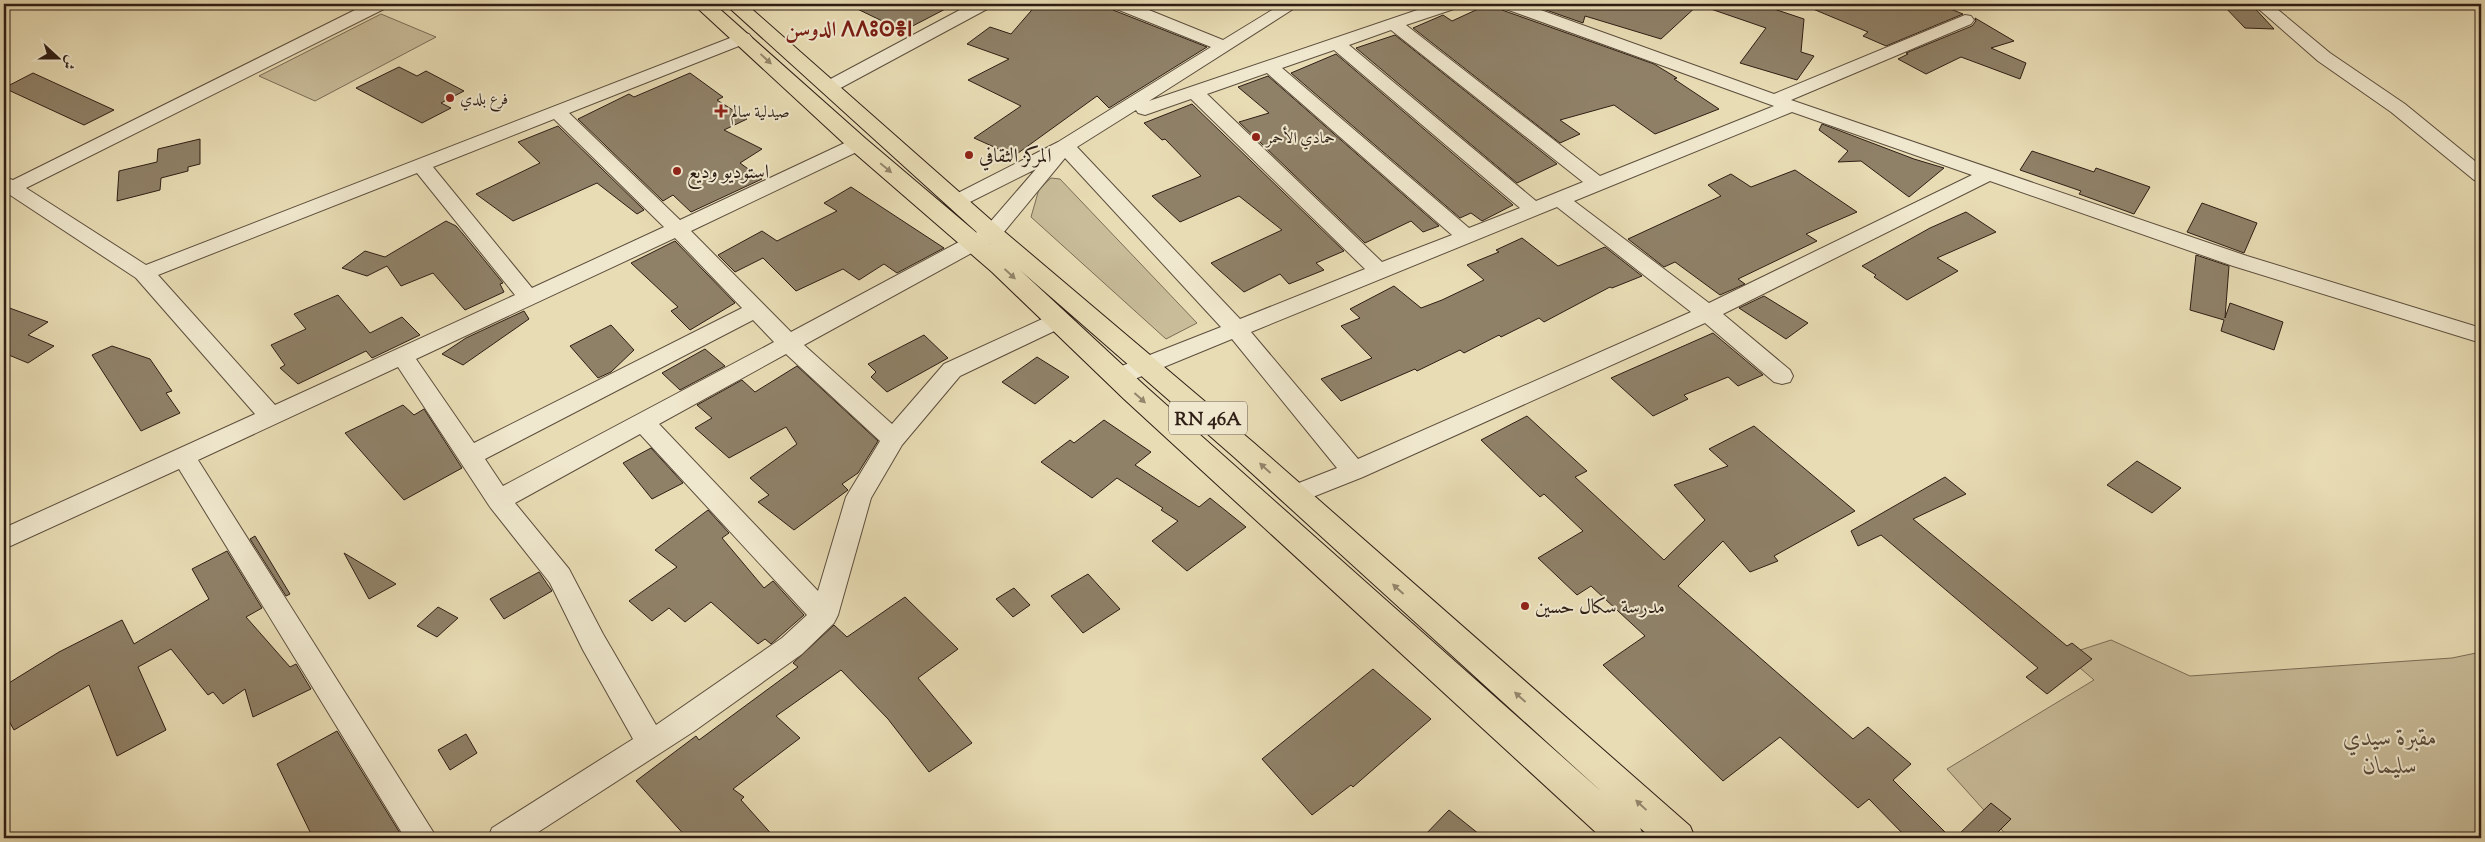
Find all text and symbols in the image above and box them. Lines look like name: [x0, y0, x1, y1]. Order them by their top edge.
district label: الدوسن ⴷⴷⵓⵙⴻⵏ: [785, 16, 913, 46]
north arrow: [32, 32, 82, 82]
text: ش: [56, 52, 80, 72]
one-way arrow: [760, 53, 772, 65]
place label: فرع بلدي: [460, 89, 508, 112]
marker: فرع بلدي: [444, 92, 456, 104]
place label: صيدلية سالم: [731, 102, 790, 126]
marker: صيدلية سالم: [715, 105, 727, 117]
place label: حمادي الأحمر: [1264, 126, 1335, 151]
marker: حمادي الأحمر: [1250, 131, 1262, 143]
place label: المركز الثقافي: [979, 143, 1052, 172]
marker: المركز الثقافي: [963, 149, 975, 161]
place label: استوديو وديع: [687, 159, 769, 189]
one-way arrow: [880, 163, 893, 174]
marker: استوديو وديع: [671, 165, 683, 177]
one-way arrow: [1004, 268, 1016, 280]
one-way arrow: [1134, 393, 1147, 404]
road number: RN 46A: [1169, 402, 1247, 434]
one-way arrow: [1259, 462, 1271, 474]
one-way arrow: [1393, 583, 1405, 595]
place label: مدرسة سكال حسين: [1535, 594, 1665, 623]
marker: مدرسة سكال حسين: [1519, 600, 1531, 612]
one-way arrow: [1513, 691, 1526, 702]
park label: مقبرة سيدي سليمان: [2343, 722, 2437, 784]
one-way arrow: [1635, 799, 1647, 811]

